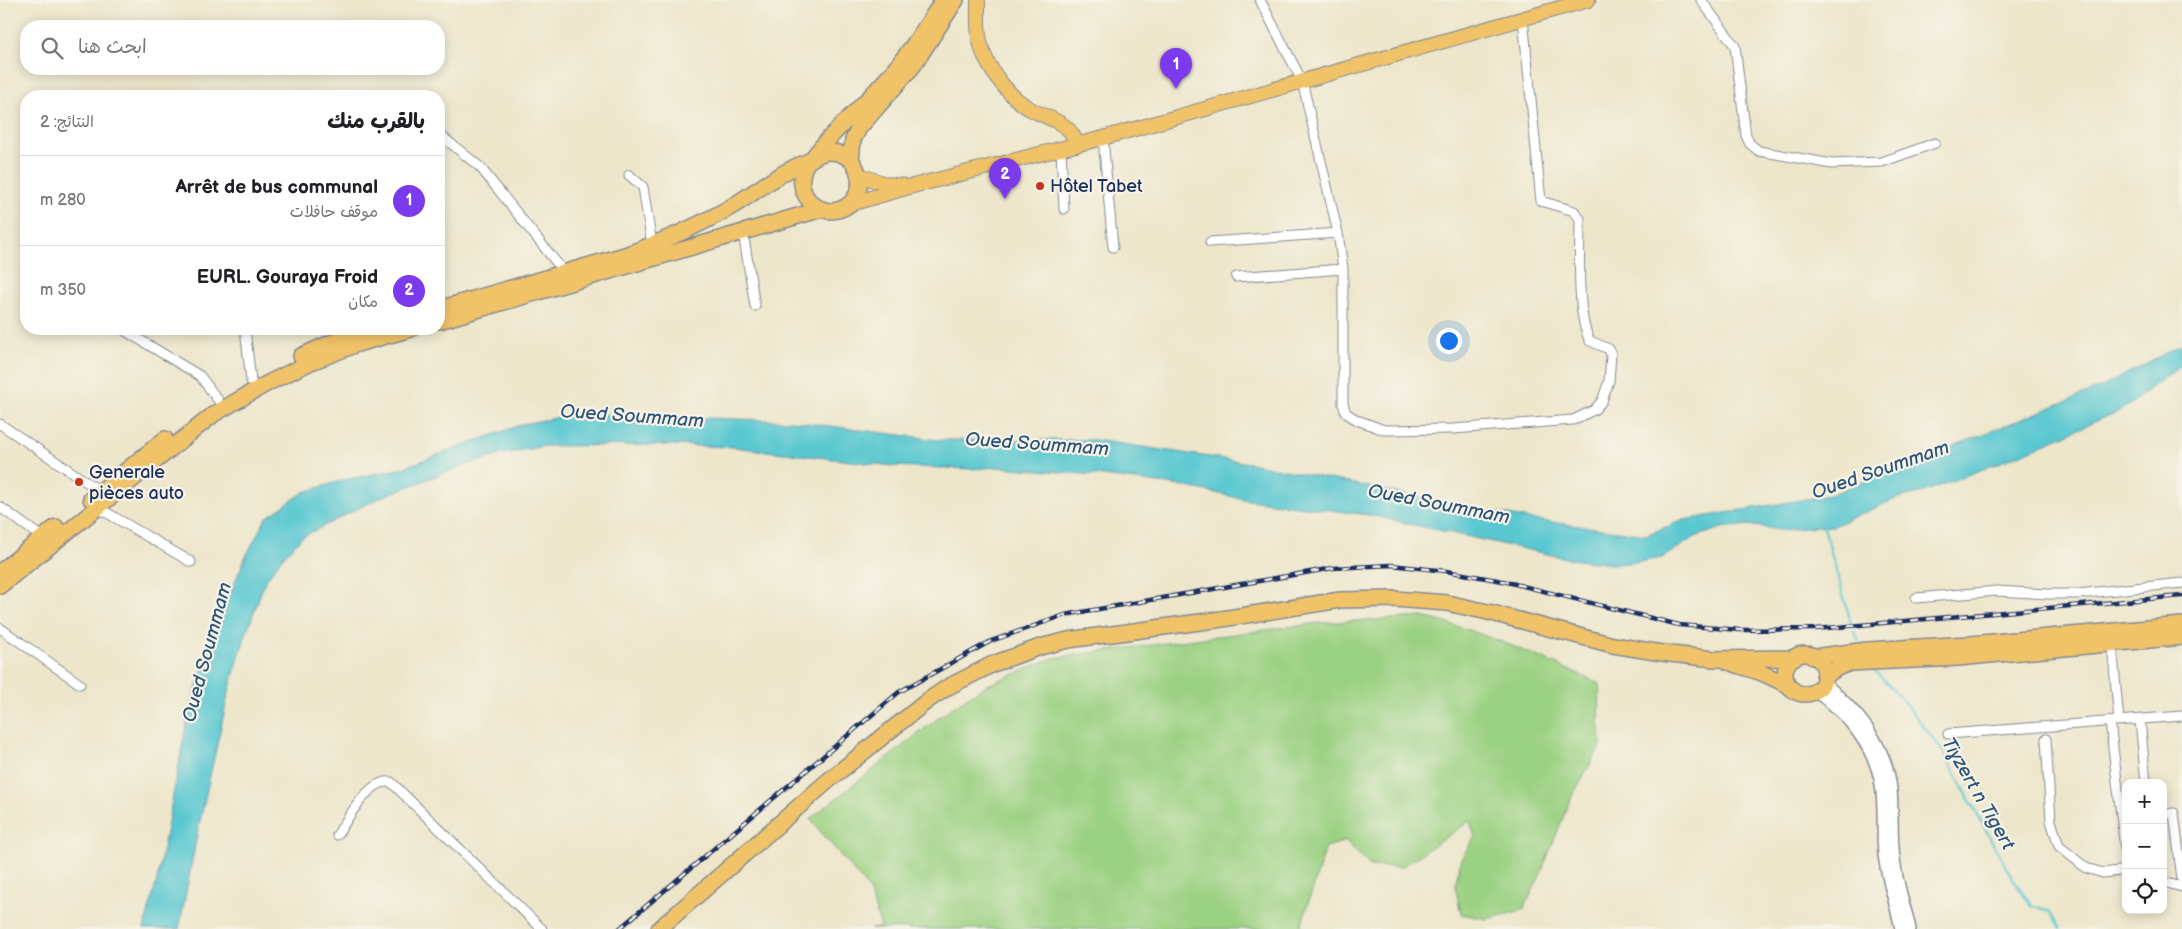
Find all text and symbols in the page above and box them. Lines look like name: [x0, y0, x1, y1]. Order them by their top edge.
search box: [20, 20, 445, 75]
icon: search: [38, 34, 66, 62]
text: ابحث هنا: [78, 36, 147, 59]
pin: 1: [1160, 48, 1192, 89]
text: بالقرب منك: [327, 109, 425, 134]
text: النتائج: 2: [40, 113, 94, 132]
pin: 2: [989, 158, 1021, 199]
text: Arrêt de bus communal: [175, 176, 378, 199]
place label: Hôtel Tabet: [1050, 176, 1143, 197]
marker: Hôtel Tabet: [1034, 180, 1046, 192]
text: 280 m: [40, 191, 86, 210]
text: 1: [406, 191, 412, 210]
text: موقف حافلات: [290, 203, 378, 222]
text: EURL. Gouraya Froid: [197, 266, 378, 289]
text: 350 m: [40, 281, 86, 300]
text: 2: [404, 281, 414, 300]
text: مكان: [348, 293, 378, 312]
your location: [1436, 328, 1462, 354]
water label: Oued Soummam: [559, 400, 705, 433]
water label: Oued Soummam: [964, 428, 1110, 461]
water label: Oued Soummam: [1809, 436, 1952, 505]
place label: Generale pièces auto: [89, 462, 184, 504]
marker: Generale pièces auto: [73, 476, 85, 488]
water label: Oued Soummam: [1366, 479, 1512, 529]
water label: Oued Soummam: [178, 580, 237, 725]
water label: Tiɣzert n Tigert: [1936, 733, 2020, 855]
map controls: [2122, 779, 2167, 914]
button: +: [2122, 779, 2167, 824]
button: −: [2122, 824, 2167, 869]
button: locate: [2122, 869, 2167, 914]

